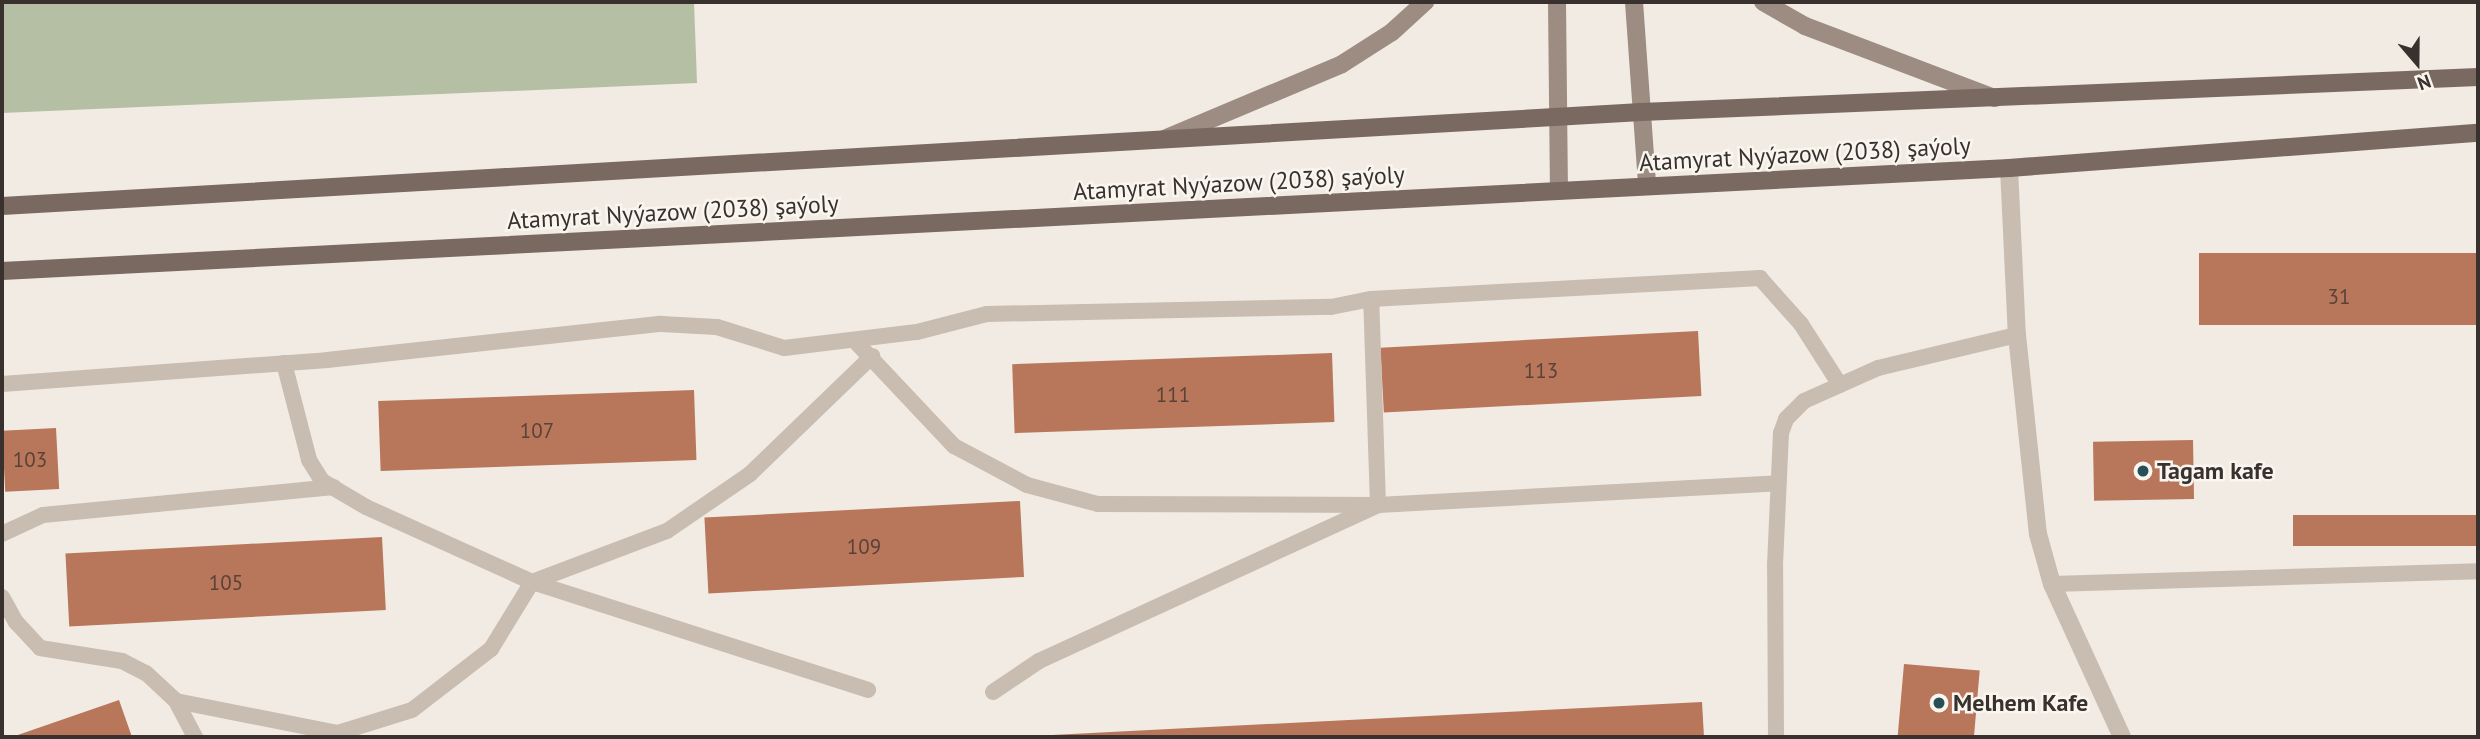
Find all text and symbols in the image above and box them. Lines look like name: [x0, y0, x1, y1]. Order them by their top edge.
north arrow: [2382, 28, 2452, 98]
text: N: [2414, 69, 2434, 96]
street label: Atamyrat Nyýazow (2038) şaýoly: [1638, 131, 1972, 177]
street label: Atamyrat Nyýazow (2038) şaýoly: [1072, 160, 1406, 206]
street label: Atamyrat Nyýazow (2038) şaýoly: [506, 189, 840, 235]
house number: 31: [2328, 284, 2350, 310]
house number: 113: [1524, 358, 1558, 384]
house number: 111: [1156, 382, 1190, 408]
house number: 107: [520, 418, 554, 444]
house number: 103: [13, 447, 47, 473]
place label: Tagam kafe: [2157, 457, 2274, 485]
marker: Tagam kafe: [2135, 463, 2151, 479]
house number: 109: [847, 534, 881, 560]
house number: 105: [209, 570, 243, 596]
place label: Melhem Kafe: [1953, 689, 2088, 717]
marker: Melhem Kafe: [1931, 695, 1947, 711]

